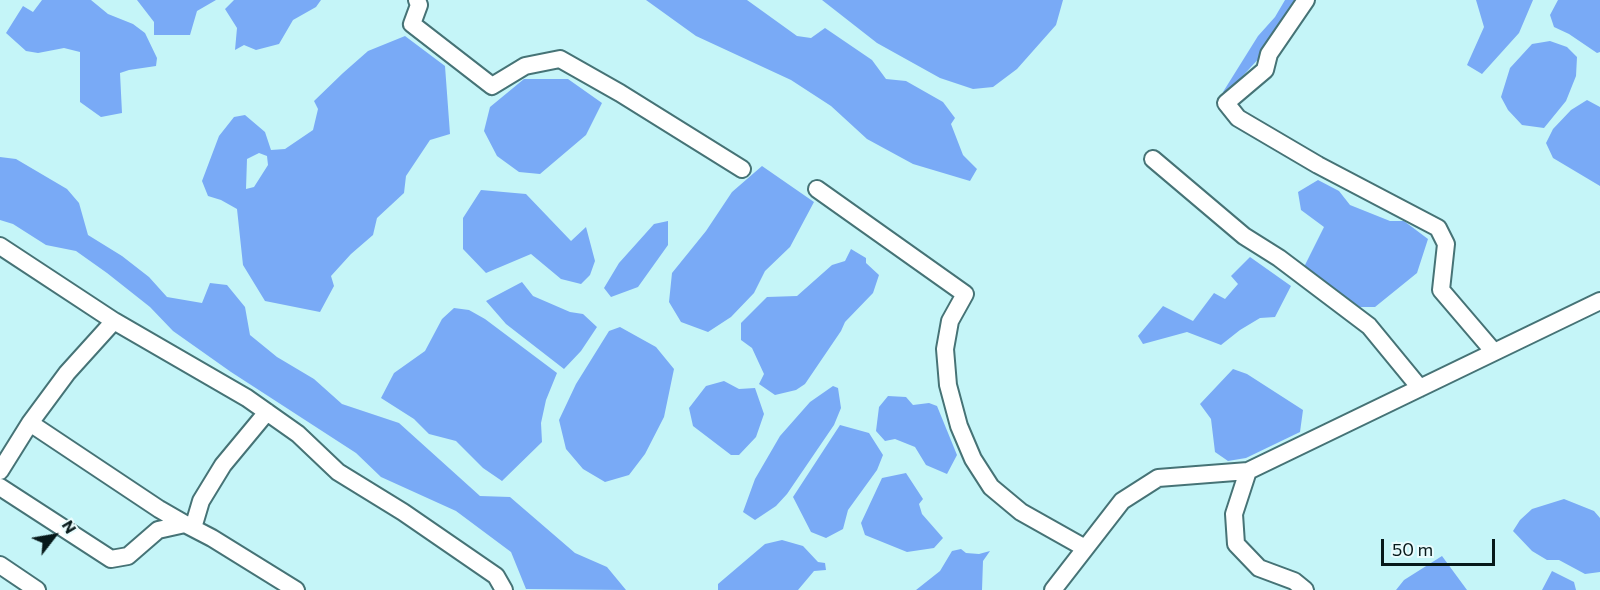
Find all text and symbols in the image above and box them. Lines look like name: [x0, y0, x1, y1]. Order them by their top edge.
north arrow: [24, 506, 84, 566]
text: N: [59, 516, 81, 537]
scale bar: [1384, 527, 1498, 565]
text: 50 m: [1392, 538, 1433, 560]

